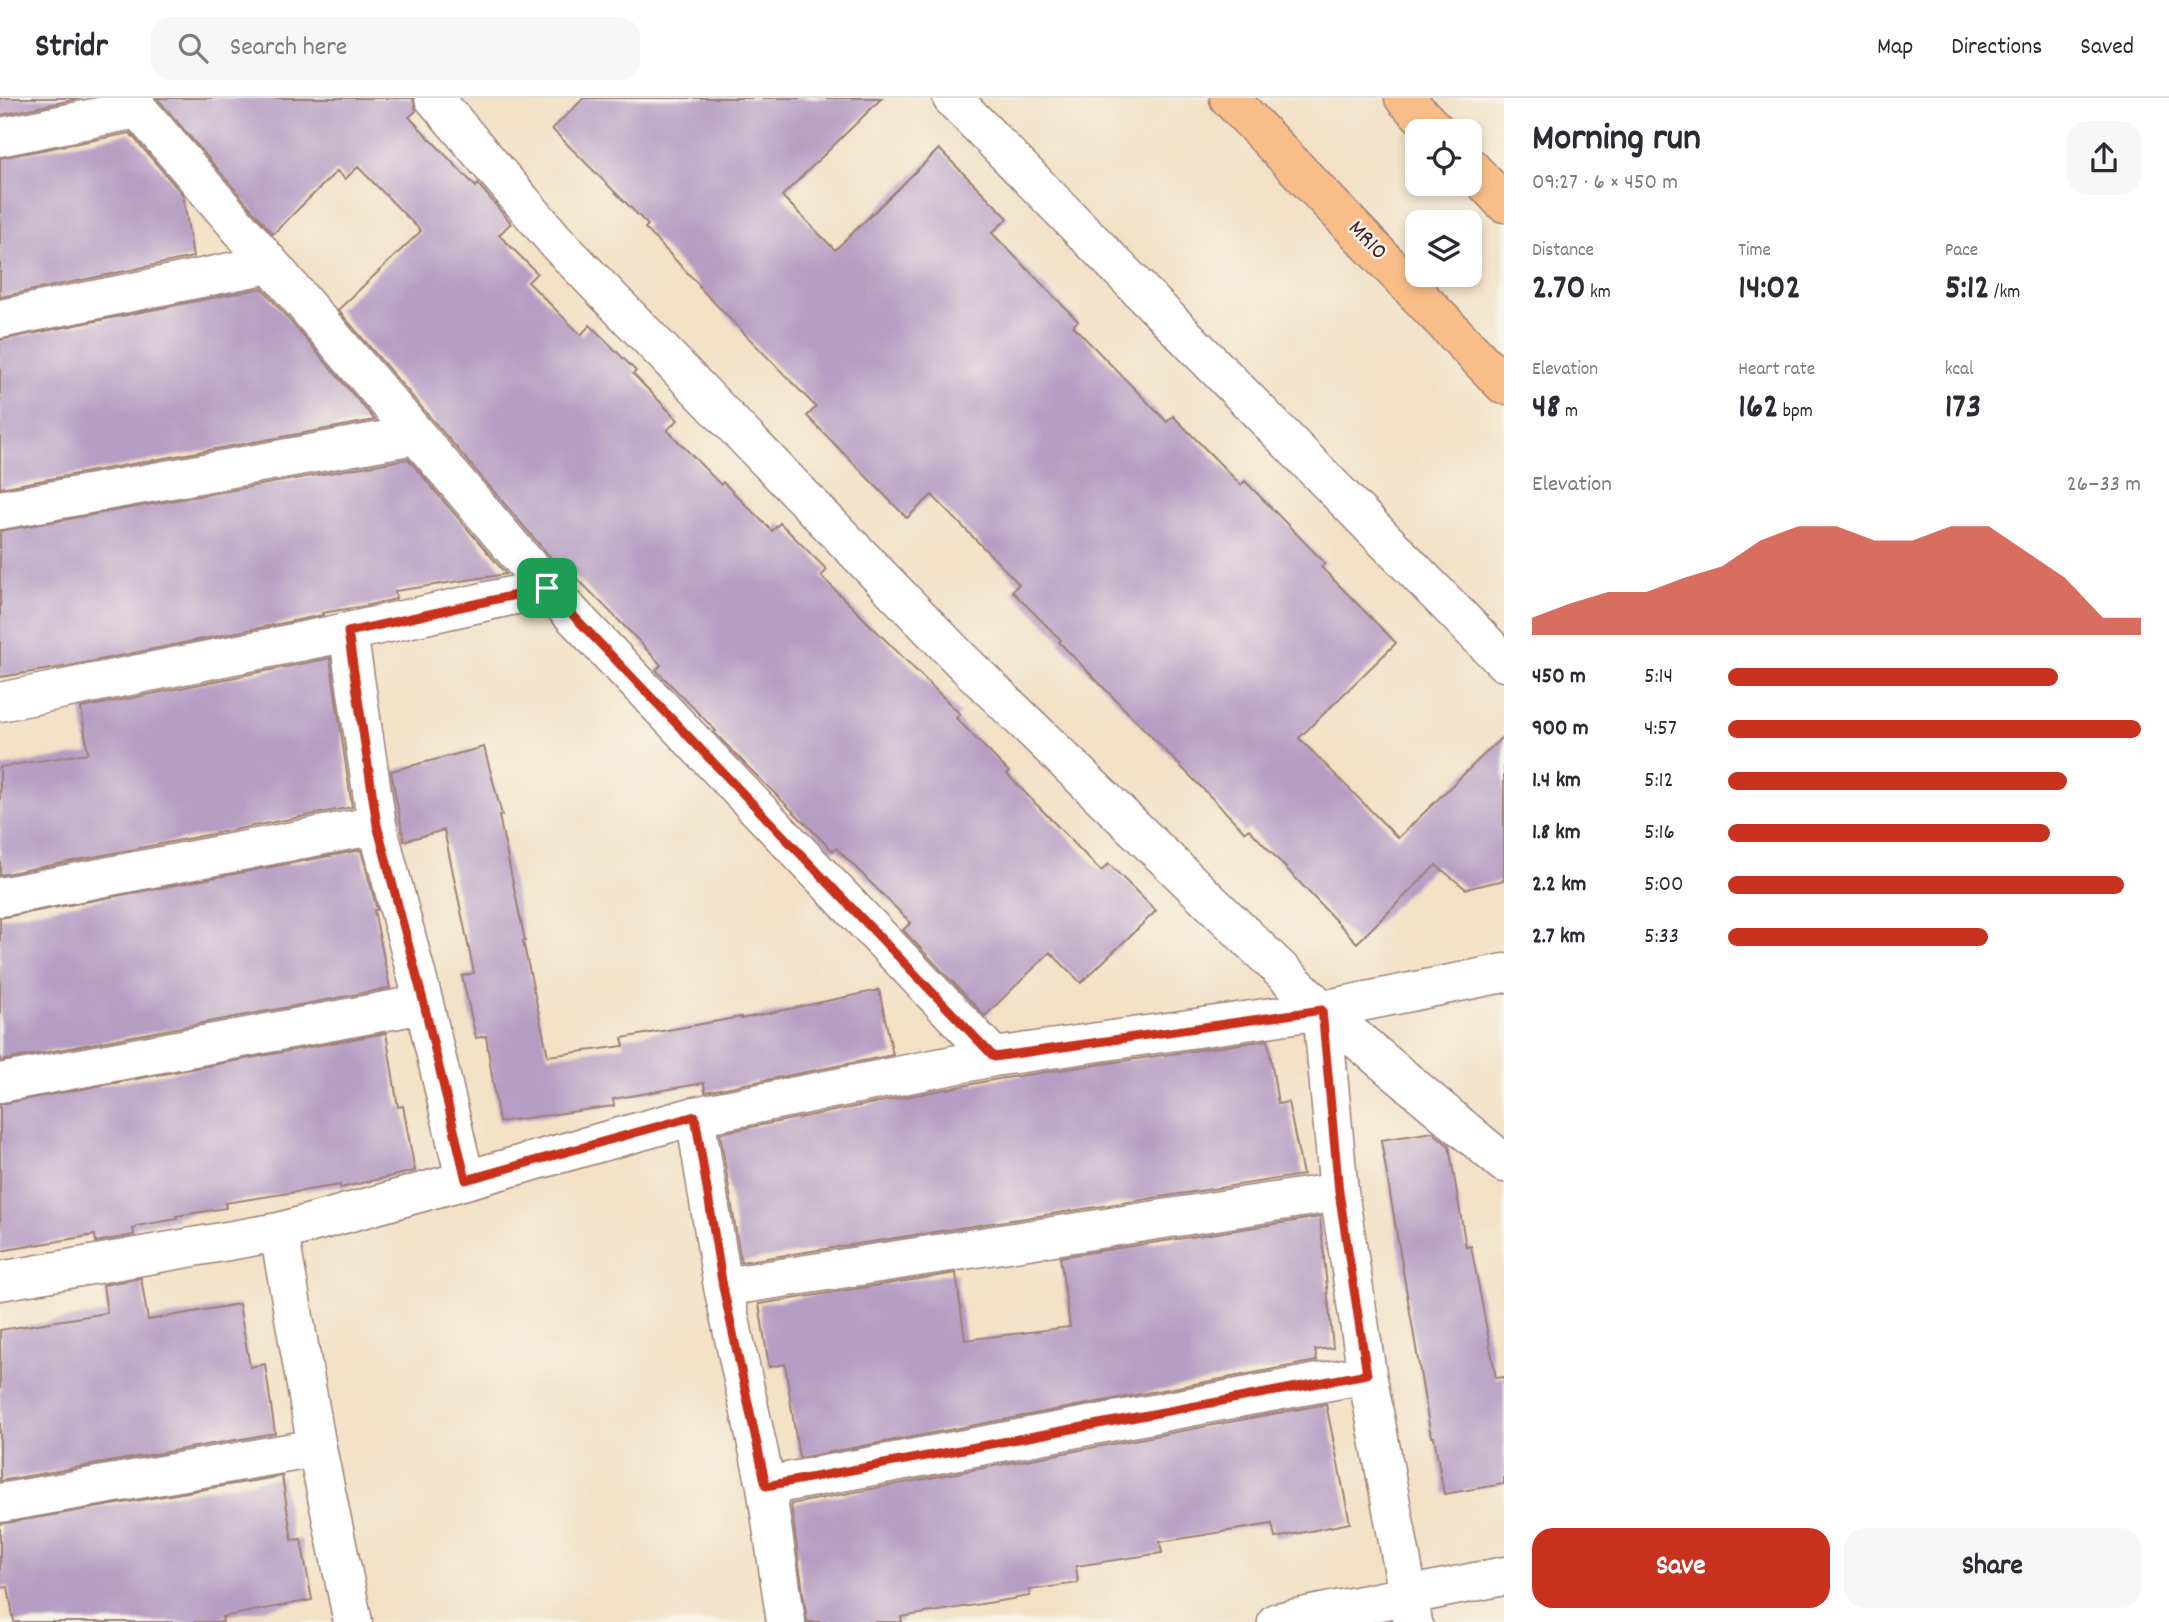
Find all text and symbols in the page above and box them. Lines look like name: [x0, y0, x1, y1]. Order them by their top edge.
search box: [150, 17, 640, 80]
text: Stridr: [35, 25, 108, 72]
icon: search: [174, 29, 212, 67]
text: Search here: [230, 30, 347, 67]
text: Map: [1877, 31, 1913, 65]
text: Directions: [1951, 31, 2042, 65]
text: Saved: [2080, 31, 2134, 65]
text: Morning run: [1532, 113, 1701, 168]
map controls: [1405, 119, 1482, 287]
button: locate: [1405, 119, 1482, 196]
button: share: [2067, 121, 2141, 195]
text: 09:27 · 6 × 450 m: [1532, 167, 1678, 200]
button: layers: [1405, 210, 1482, 287]
street label: MR10: [1339, 213, 1395, 269]
text: Distance: [1532, 238, 1594, 265]
text: Time: [1738, 238, 1771, 265]
text: Pace: [1945, 238, 1978, 265]
text: 2.70: [1532, 265, 1586, 315]
text: 14:02: [1738, 265, 1801, 315]
text: 5:12: [1945, 265, 1990, 315]
text: km: [1586, 280, 1611, 307]
text: /km: [1990, 280, 2020, 307]
text: Elevation: [1532, 357, 1598, 384]
text: Heart rate: [1738, 357, 1815, 384]
text: kcal: [1945, 357, 1974, 384]
text: 48: [1532, 384, 1561, 434]
text: 162: [1738, 384, 1778, 434]
text: 173: [1945, 384, 1981, 434]
text: m: [1561, 399, 1578, 426]
text: bpm: [1778, 399, 1813, 426]
text: Elevation: [1532, 469, 1612, 502]
text: 26–33 m: [2067, 469, 2141, 502]
pin: [517, 558, 577, 618]
icon: arrive: [528, 569, 566, 607]
text: 450 m: [1532, 661, 1586, 694]
text: 5:14: [1644, 661, 1673, 694]
text: 900 m: [1532, 713, 1589, 746]
text: 4:57: [1644, 713, 1677, 746]
text: 1.4 km: [1532, 765, 1581, 798]
text: 5:12: [1644, 765, 1674, 798]
text: 1.8 km: [1532, 817, 1581, 850]
text: 5:16: [1644, 817, 1675, 850]
text: 2.2 km: [1532, 869, 1586, 902]
text: 5:00: [1644, 869, 1684, 902]
text: 2.7 km: [1532, 921, 1585, 954]
text: 5:33: [1644, 921, 1679, 954]
button: Save: [1532, 1528, 1830, 1608]
button: Share: [1844, 1528, 2141, 1608]

